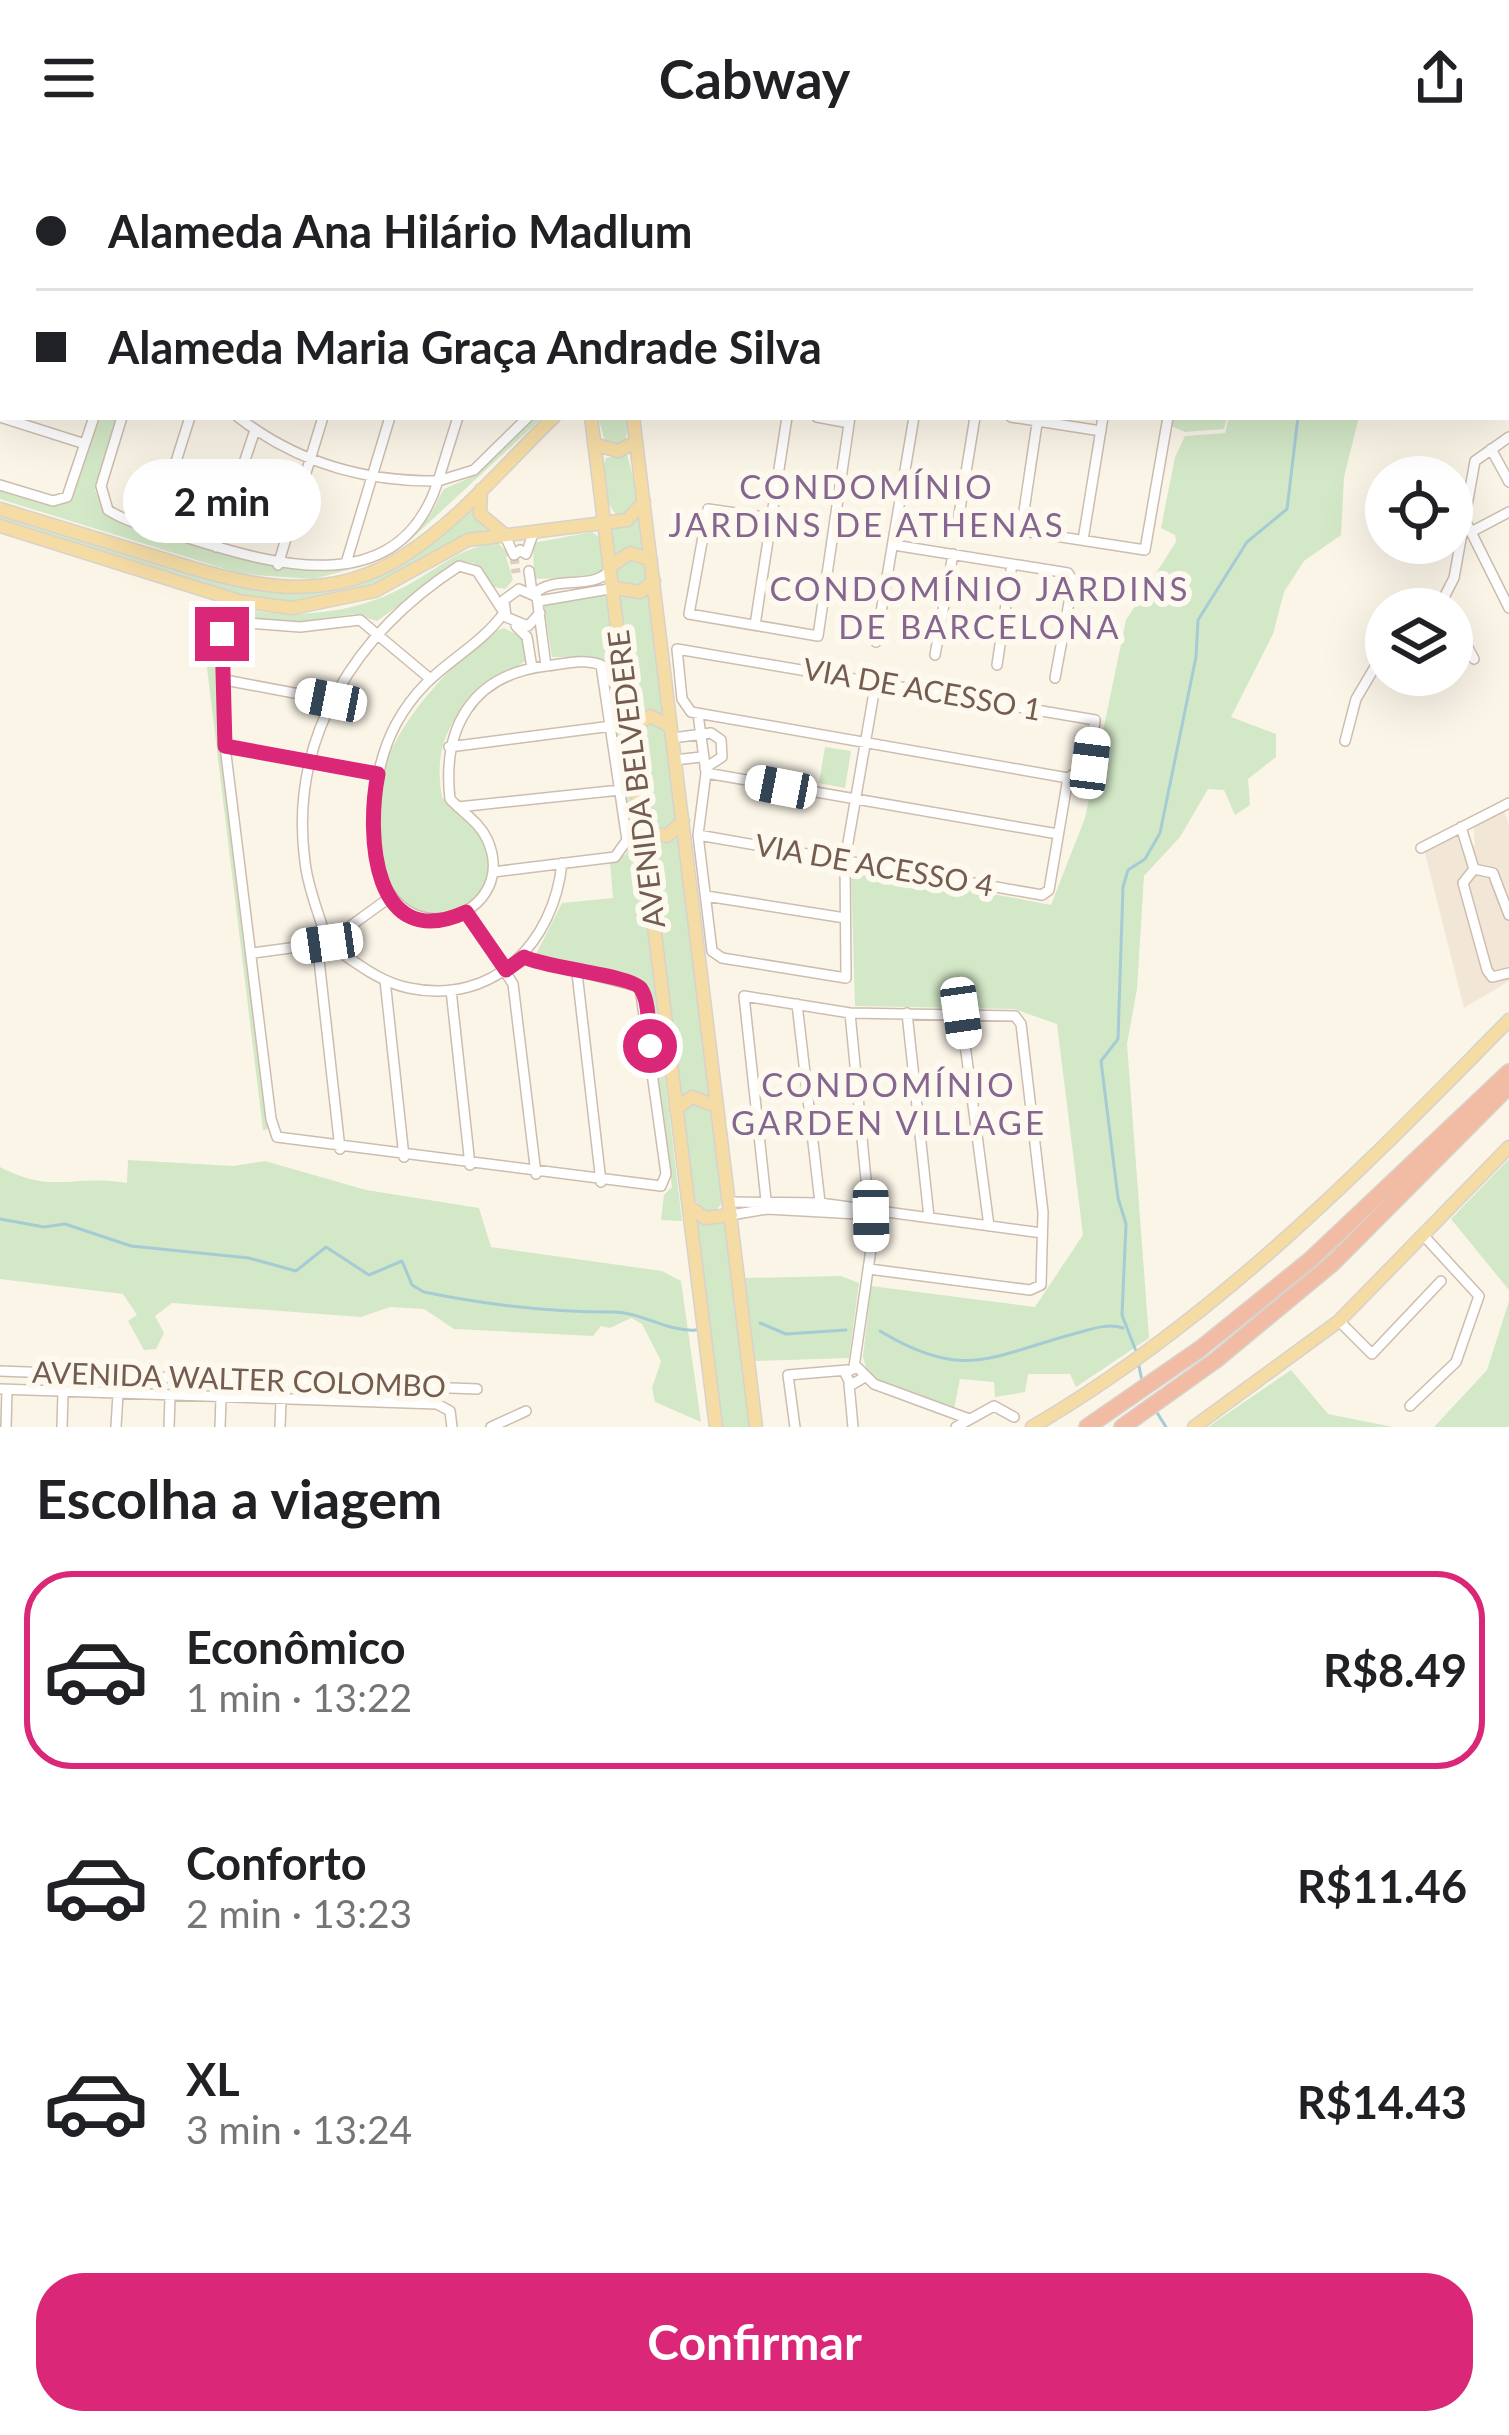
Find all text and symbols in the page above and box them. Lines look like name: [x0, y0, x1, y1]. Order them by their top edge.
icon: menu: [36, 45, 102, 111]
icon: share: [1407, 45, 1473, 111]
text: Cabway: [659, 46, 850, 111]
text: Alameda Ana Hilário Madlum: [108, 204, 692, 258]
text: Alameda Maria Graça Andrade Silva: [108, 320, 822, 374]
map controls: [1365, 456, 1473, 696]
button: locate: [1365, 456, 1473, 564]
callout: 2 min: [123, 460, 321, 544]
district label: CONDOMÍNIO JARDINS DE ATHENAS: [668, 466, 1066, 544]
text: 2 min: [174, 478, 270, 524]
district label: CONDOMÍNIO JARDINS DE BARCELONA: [769, 568, 1191, 646]
button: layers: [1365, 588, 1473, 696]
route end: [195, 607, 249, 661]
street label: AVENIDA BELVEDERE: [599, 628, 671, 930]
street label: VIA DE ACESSO 1: [800, 649, 1044, 727]
car: [292, 675, 370, 725]
car: [1068, 725, 1112, 801]
car: [742, 762, 820, 812]
street label: VIA DE ACESSO 4: [752, 825, 996, 903]
car: [289, 920, 365, 966]
car: [938, 975, 984, 1051]
route start: [623, 1019, 677, 1073]
district label: CONDOMÍNIO GARDEN VILLAGE: [731, 1064, 1047, 1142]
car: [852, 1180, 890, 1252]
street label: AVENIDA WALTER COLOMBO: [32, 1353, 447, 1403]
text: Escolha a viagem: [36, 1466, 442, 1531]
icon: car: [42, 1616, 150, 1724]
text: Econômico: [186, 1620, 406, 1674]
text: R$8.49: [1323, 1643, 1467, 1697]
text: 1 min · 13:22: [186, 1674, 412, 1720]
icon: car: [42, 1832, 150, 1940]
text: Conforto: [186, 1836, 367, 1890]
text: R$11.46: [1297, 1859, 1467, 1913]
text: 2 min · 13:23: [186, 1890, 412, 1936]
icon: car: [42, 2048, 150, 2156]
text: XL: [186, 2052, 240, 2106]
text: R$14.43: [1297, 2075, 1467, 2129]
text: 3 min · 13:24: [186, 2106, 412, 2152]
button: Confirmar: [36, 2273, 1473, 2411]

